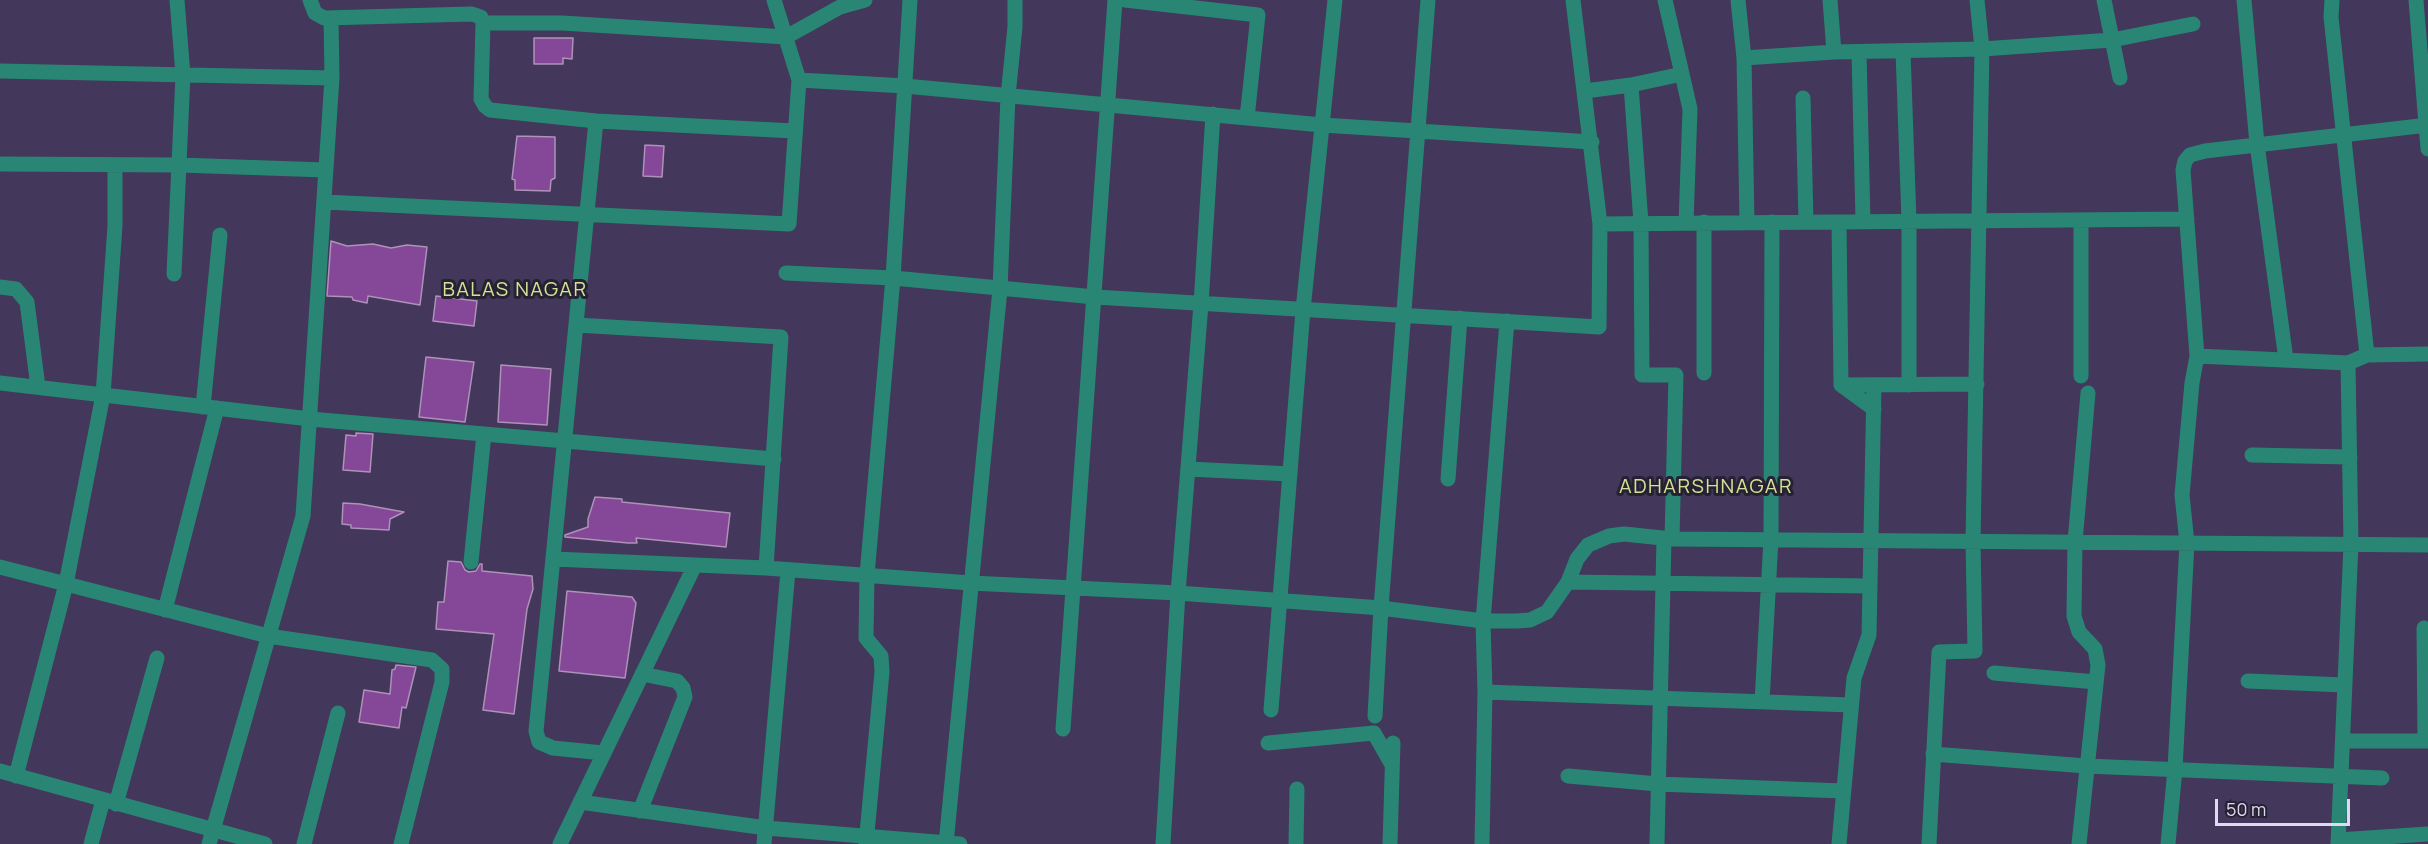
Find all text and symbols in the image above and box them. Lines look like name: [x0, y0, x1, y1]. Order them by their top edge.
district label: BALAS NAGAR: [442, 278, 588, 302]
district label: ADHARSHNAGAR: [1619, 475, 1793, 499]
scale bar: [2218, 787, 2353, 825]
text: 50 m: [2226, 797, 2266, 821]

